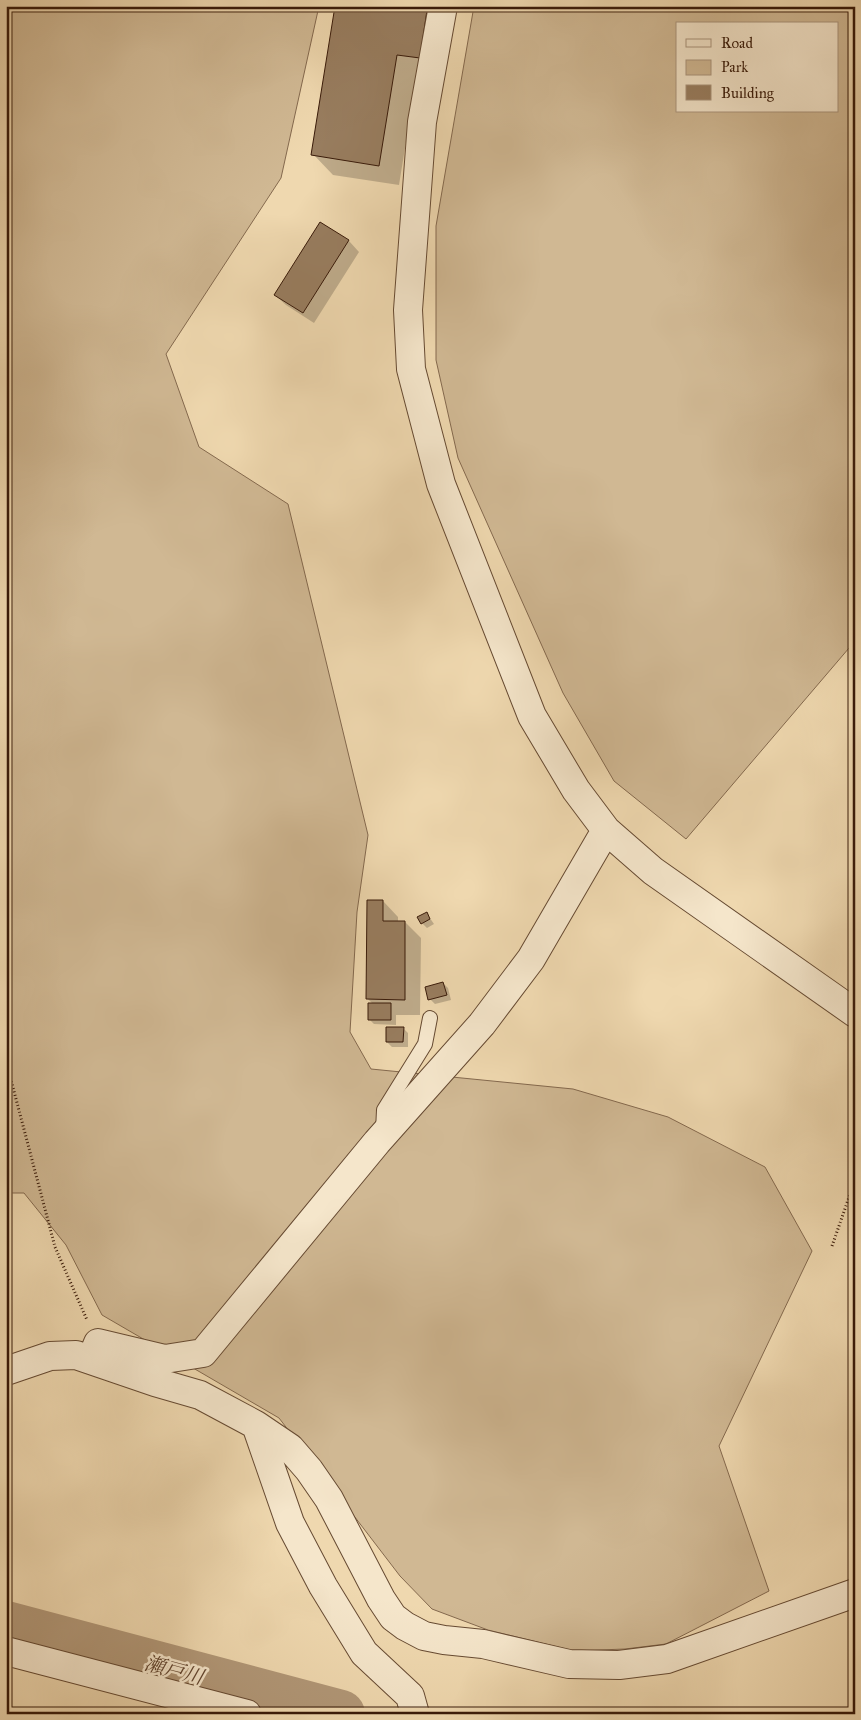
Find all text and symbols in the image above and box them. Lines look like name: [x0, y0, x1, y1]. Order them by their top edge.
legend: [676, 22, 838, 112]
text: Road: [721, 34, 753, 52]
text: Park: [721, 58, 748, 76]
text: Building: [721, 84, 775, 102]
water label: 瀬戸川: [142, 1651, 208, 1690]

